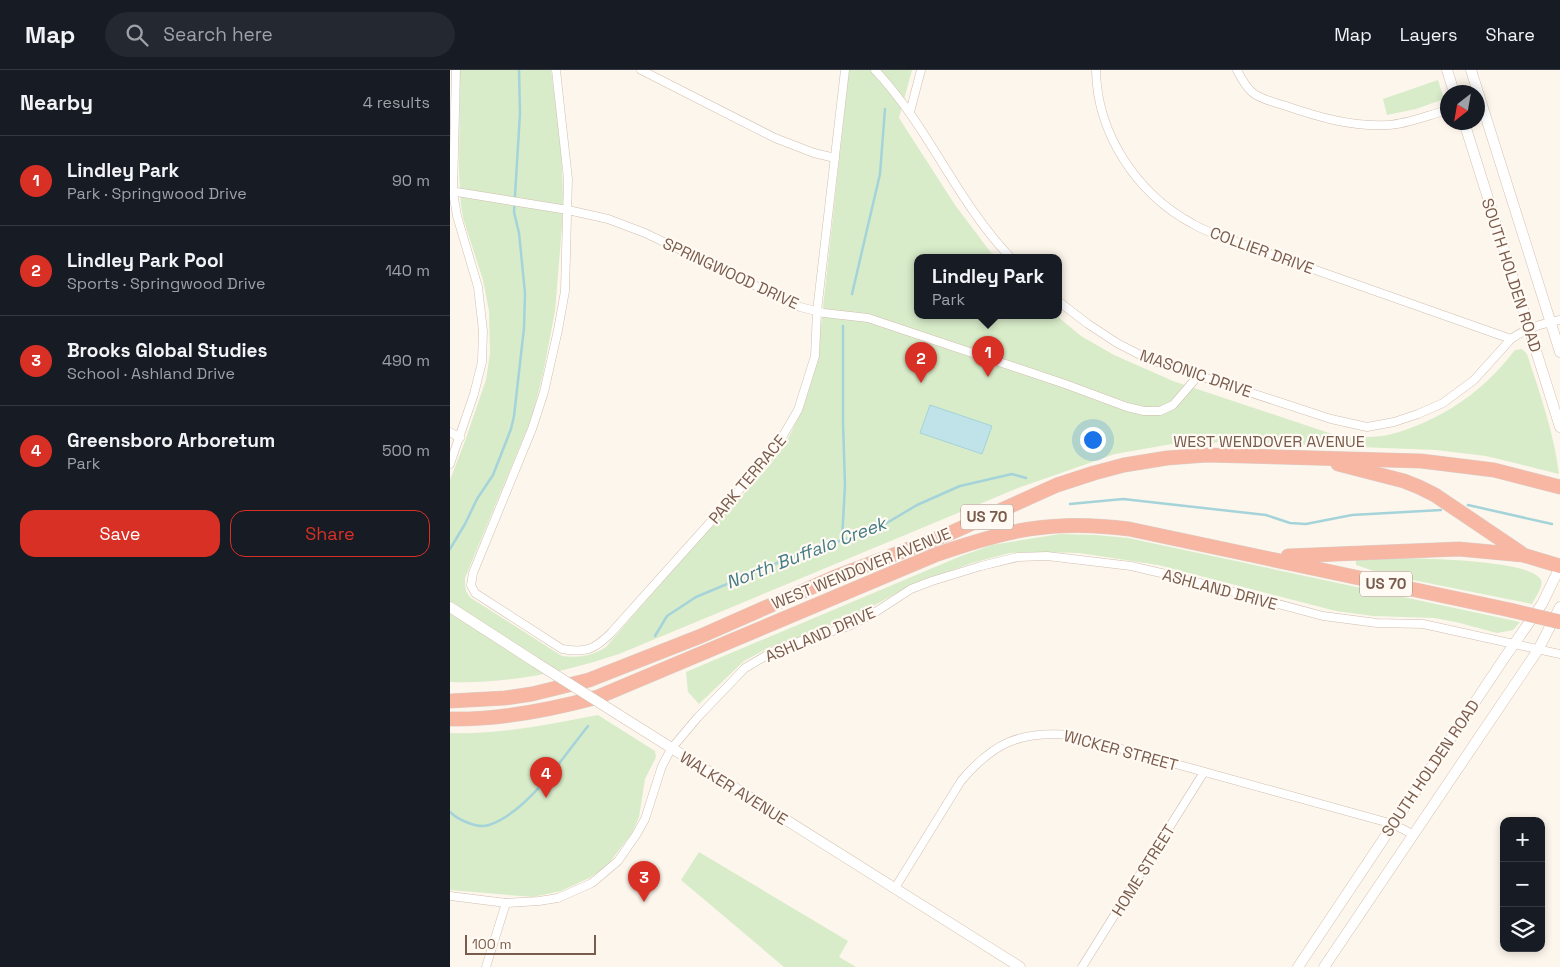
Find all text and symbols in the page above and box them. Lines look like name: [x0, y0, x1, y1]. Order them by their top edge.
search box: [105, 12, 455, 57]
text: Map: [25, 19, 75, 50]
icon: search: [123, 21, 151, 49]
text: Search here: [163, 22, 273, 47]
text: Map: [1334, 23, 1372, 46]
text: Layers: [1400, 23, 1457, 46]
text: Share: [1485, 23, 1535, 46]
north arrow: [1440, 85, 1485, 130]
text: Nearby: [20, 89, 93, 116]
text: 4 results: [363, 92, 430, 113]
text: Lindley Park: [67, 158, 179, 183]
text: 1: [32, 170, 40, 191]
text: 90 m: [392, 170, 430, 191]
text: Park · Springwood Drive: [67, 183, 247, 204]
street label: SOUTH HOLDEN ROAD: [1477, 195, 1546, 355]
street label: COLLIER DRIVE: [1207, 222, 1317, 279]
street label: SPRINGWOOD DRIVE: [659, 233, 802, 314]
text: Lindley Park Pool: [67, 248, 224, 273]
popup: [914, 254, 1062, 319]
text: 2: [31, 260, 41, 281]
text: 140 m: [385, 260, 430, 281]
text: Lindley Park: [932, 264, 1044, 289]
text: Sports · Springwood Drive: [67, 273, 265, 294]
text: Park: [932, 289, 965, 310]
pin: 1: [972, 336, 1004, 377]
text: Brooks Global Studies: [67, 338, 268, 363]
pin: 2: [905, 342, 937, 383]
street label: MASONIC DRIVE: [1137, 345, 1254, 402]
text: 3: [31, 350, 41, 371]
text: 490 m: [382, 350, 430, 371]
text: School · Ashland Drive: [67, 363, 235, 384]
your location: [1080, 427, 1106, 453]
text: Greensboro Arboretum: [67, 428, 275, 453]
street label: PARK TERRACE: [704, 430, 791, 528]
street label: WEST WENDOVER AVENUE: [1173, 431, 1365, 452]
text: 4: [31, 440, 41, 461]
text: 500 m: [382, 440, 430, 461]
text: Park: [67, 453, 100, 474]
road number: US 70: [961, 504, 1013, 530]
button: Save: [20, 510, 220, 557]
button: Share: [230, 510, 430, 557]
water label: North Buffalo Creek: [722, 511, 891, 594]
street label: WEST WENDOVER AVENUE: [769, 523, 954, 614]
street label: ASHLAND DRIVE: [1160, 564, 1280, 615]
road number: US 70: [1360, 572, 1412, 596]
street label: ASHLAND DRIVE: [762, 602, 879, 667]
street label: SOUTH HOLDEN ROAD: [1377, 696, 1484, 841]
street label: WICKER STREET: [1061, 725, 1180, 776]
street label: WALKER AVENUE: [676, 747, 792, 830]
pin: 4: [530, 757, 562, 798]
map controls: [1500, 817, 1545, 952]
button: +: [1500, 817, 1545, 862]
street label: HOME STREET: [1107, 820, 1180, 920]
pin: 3: [628, 861, 660, 902]
button: −: [1500, 862, 1545, 907]
button: layers: [1500, 907, 1545, 952]
scale bar: [465, 932, 596, 955]
text: 100 m: [472, 935, 511, 953]

